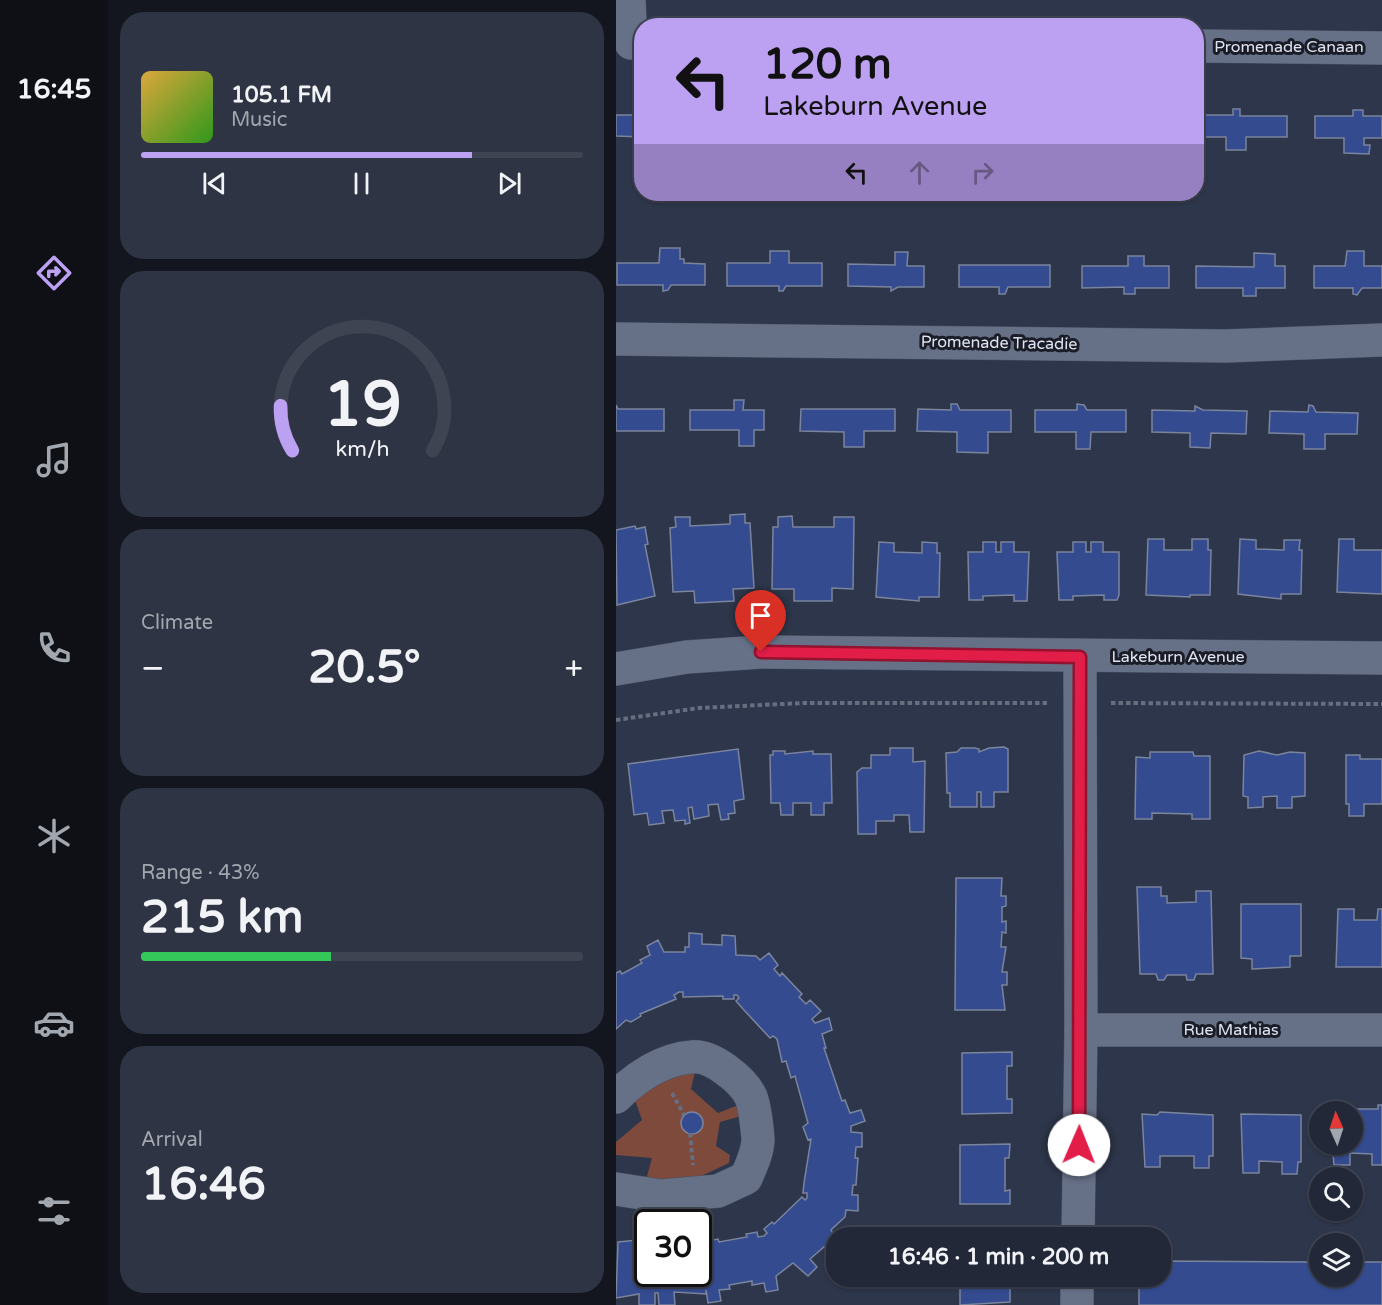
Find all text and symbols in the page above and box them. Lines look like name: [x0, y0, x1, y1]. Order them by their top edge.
street label: Promenade Canaan: [1214, 37, 1364, 57]
text: 120 m: [763, 39, 892, 90]
icon: left: [664, 42, 742, 120]
text: 16:45: [17, 73, 91, 106]
text: 105.1 FM: [231, 82, 332, 108]
text: Lakeburn Avenue: [763, 90, 987, 123]
text: Music: [231, 108, 287, 132]
icon: left: [840, 156, 873, 189]
icon: ahead: [903, 156, 936, 189]
icon: right: [966, 156, 999, 189]
icon: previous: [198, 167, 231, 200]
icon: pause: [345, 167, 378, 200]
icon: next: [493, 167, 526, 200]
icon: directions: [33, 252, 75, 294]
street label: Promenade Tracadie: [921, 332, 1077, 354]
text: 19: [323, 368, 401, 443]
text: km/h: [335, 436, 389, 462]
icon: music: [33, 439, 75, 481]
pin: [735, 590, 786, 652]
icon: arrive: [744, 599, 777, 632]
text: Climate: [141, 611, 213, 635]
icon: phone: [33, 627, 75, 669]
text: 20.5°: [308, 641, 421, 695]
street label: Lakeburn Avenue: [1112, 647, 1244, 667]
text: −: [141, 649, 165, 688]
text: +: [564, 649, 583, 688]
icon: climate: [33, 815, 75, 857]
text: Range · 43%: [141, 861, 260, 885]
text: 215 km: [141, 891, 303, 945]
icon: car: [33, 1002, 75, 1044]
street label: Rue Mathias: [1183, 1020, 1279, 1040]
north arrow: [1309, 1101, 1363, 1155]
map controls: [1309, 1101, 1363, 1287]
position arrow: [1047, 1113, 1111, 1177]
text: Arrival: [141, 1128, 203, 1152]
text: 16:46: [141, 1158, 266, 1212]
button: search: [1309, 1167, 1363, 1221]
icon: filters: [33, 1190, 75, 1232]
speed limit sign: 30: [634, 1209, 712, 1287]
button: layers: [1309, 1233, 1363, 1287]
text: 16:46 · 1 min · 200 m: [888, 1244, 1109, 1270]

